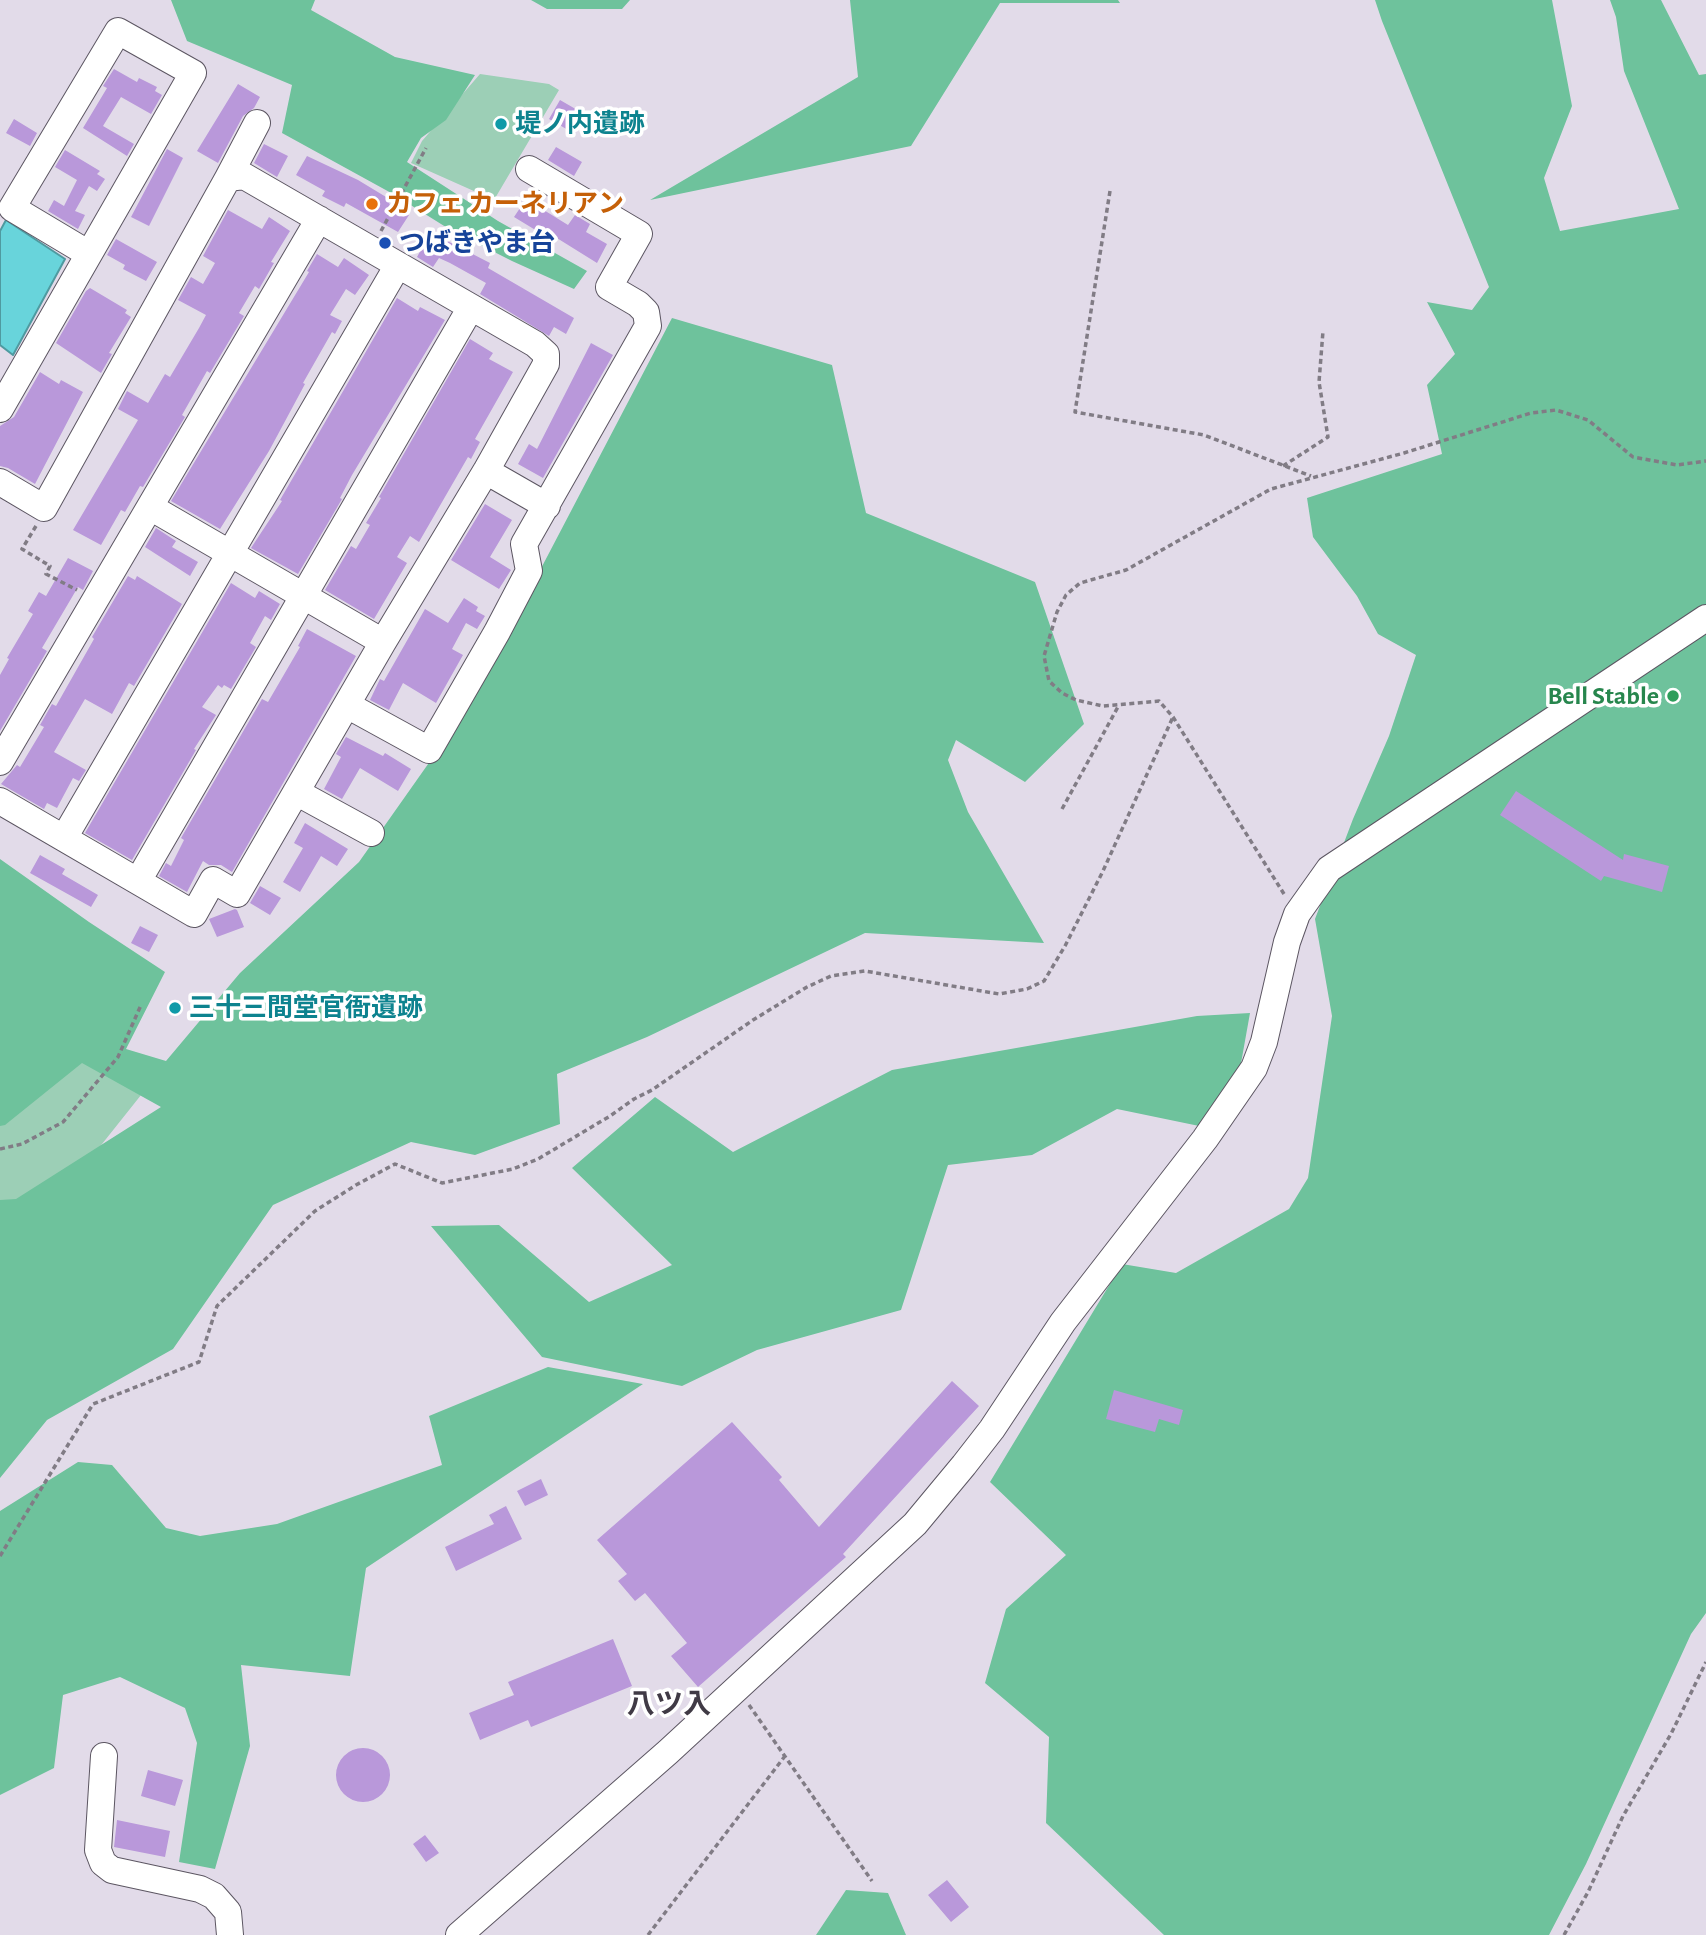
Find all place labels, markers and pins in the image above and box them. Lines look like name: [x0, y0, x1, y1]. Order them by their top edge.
place label: 堤ノ内遺跡: [515, 108, 645, 140]
marker: 堤ノ内遺跡: [493, 116, 509, 132]
place label: カフェ カーネリアン: [386, 188, 624, 220]
marker: カフェ カーネリアン: [364, 196, 380, 212]
place label: つばきやま台: [399, 227, 555, 259]
marker: つばきやま台: [377, 235, 393, 251]
place label: Bell Stable: [1547, 680, 1659, 712]
marker: Bell Stable: [1665, 688, 1681, 704]
place label: 三十三間堂官衙遺跡: [189, 992, 423, 1024]
marker: 三十三間堂官衙遺跡: [167, 1000, 183, 1016]

